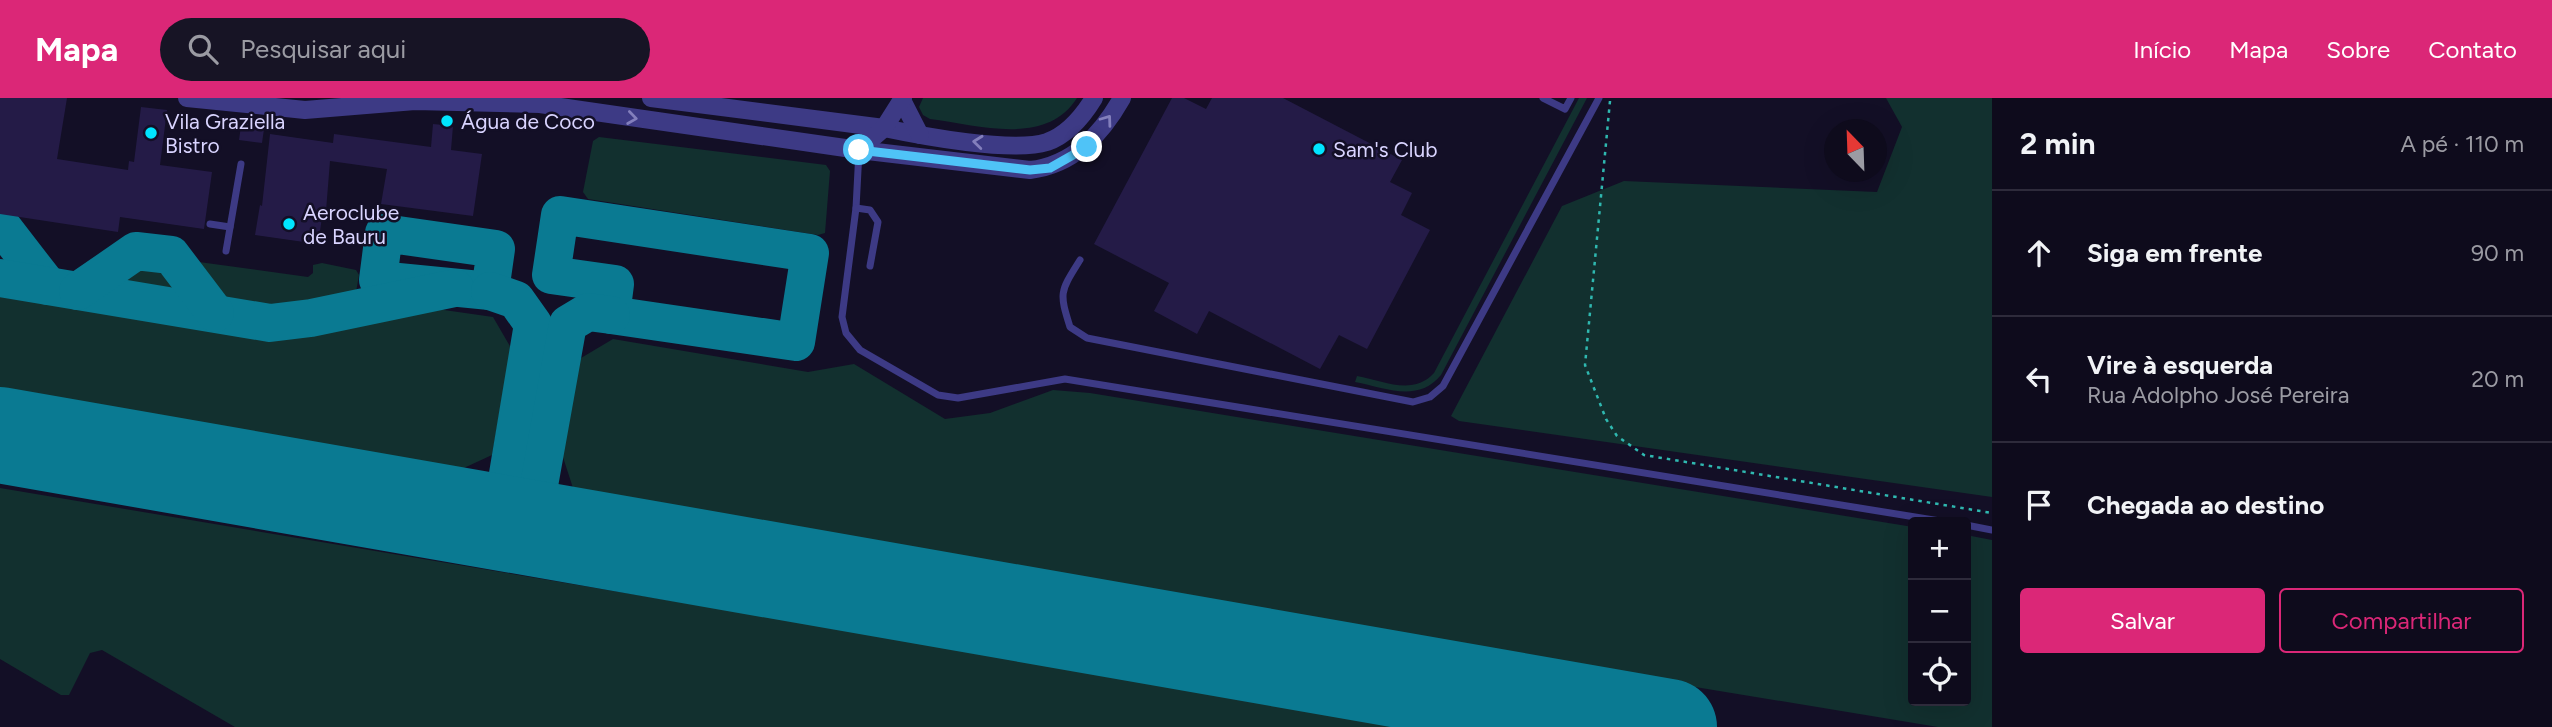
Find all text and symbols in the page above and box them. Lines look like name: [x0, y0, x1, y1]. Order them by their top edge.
search box: [160, 18, 650, 81]
text: Mapa: [35, 30, 118, 69]
icon: search: [184, 30, 222, 68]
text: Pesquisar aqui: [240, 33, 406, 65]
text: Início: [2133, 35, 2191, 64]
text: Mapa: [2229, 35, 2288, 64]
text: Sobre: [2326, 35, 2390, 64]
text: Contato: [2428, 35, 2517, 64]
place label: Vila Graziella Bistro: [165, 109, 285, 158]
place label: Água de Coco: [461, 109, 595, 134]
one-way arrow: [626, 110, 637, 125]
marker: Água de Coco: [439, 113, 455, 129]
one-way arrow: [1098, 115, 1111, 128]
north arrow: [1824, 119, 1887, 182]
marker: Vila Graziella Bistro: [143, 125, 159, 141]
text: 2 min: [2020, 125, 2096, 162]
text: A pé · 110 m: [2400, 130, 2524, 158]
route end: [1071, 131, 1102, 162]
route start: [843, 134, 874, 165]
one-way arrow: [973, 134, 984, 149]
place label: Sam's Club: [1333, 137, 1437, 162]
marker: Sam's Club: [1311, 141, 1327, 157]
place label: Aeroclube de Bauru: [303, 200, 399, 249]
marker: Aeroclube de Bauru: [281, 216, 297, 232]
icon: ahead: [2020, 234, 2058, 272]
text: Siga em frente: [2087, 237, 2262, 269]
text: 90 m: [2471, 239, 2524, 267]
text: Vire à esquerda: [2087, 349, 2273, 381]
icon: left: [2020, 360, 2058, 398]
text: 20 m: [2471, 365, 2524, 393]
text: Rua Adolpho José Pereira: [2087, 381, 2349, 409]
icon: arrive: [2020, 486, 2058, 524]
text: Chegada ao destino: [2087, 489, 2324, 521]
map controls: [1908, 517, 1971, 706]
button: +: [1908, 517, 1971, 580]
button: −: [1908, 580, 1971, 643]
button: Salvar: [2020, 588, 2265, 653]
button: Compartilhar: [2279, 588, 2524, 653]
button: locate: [1908, 643, 1971, 706]

